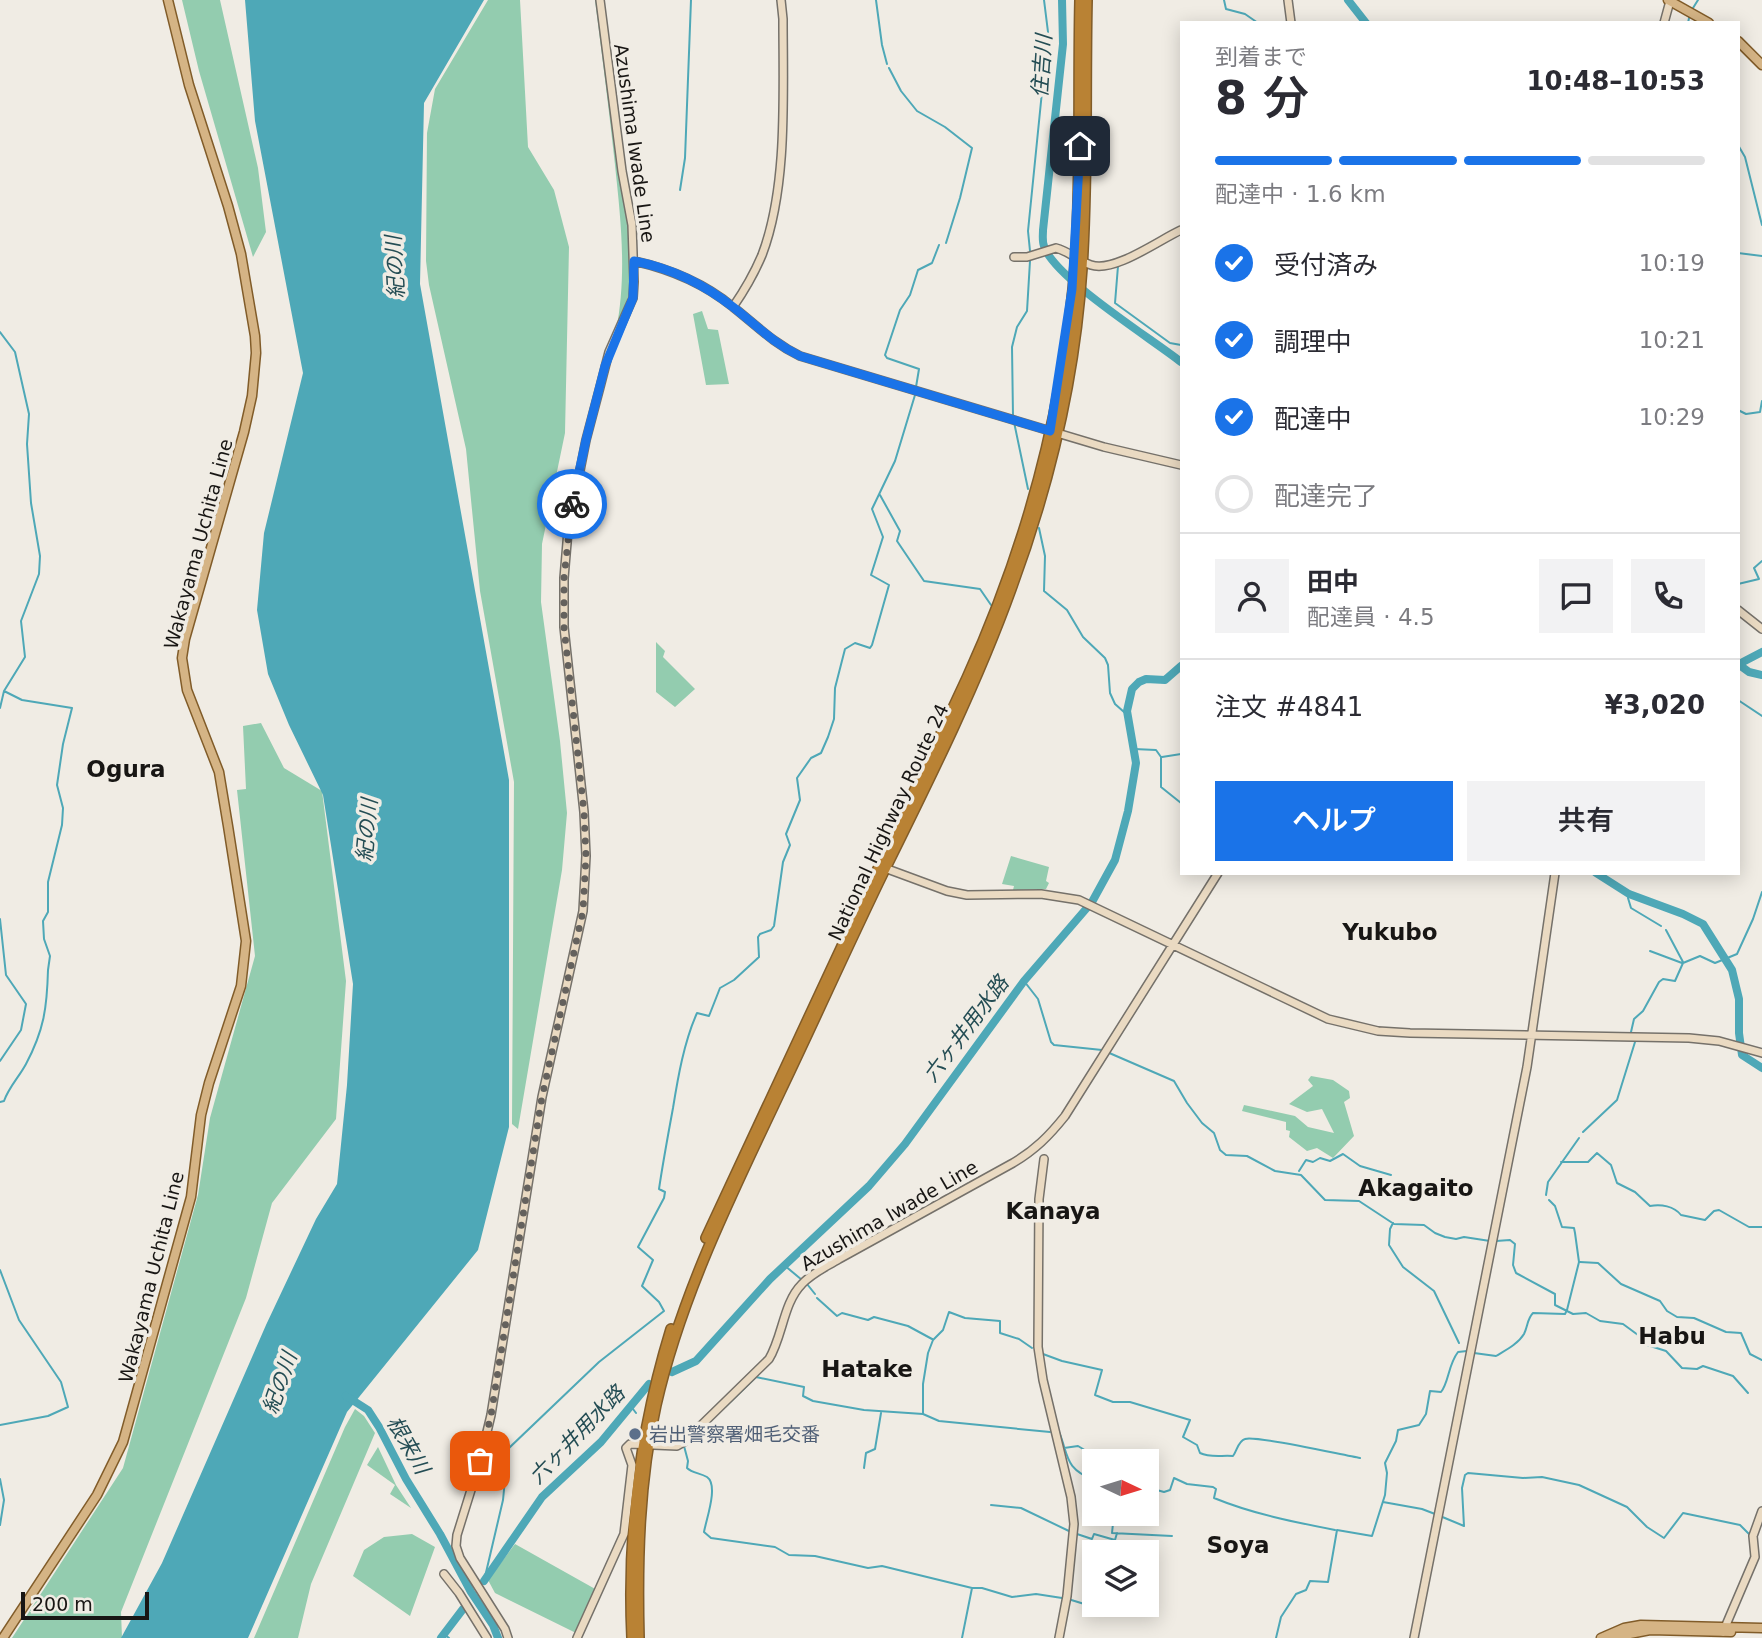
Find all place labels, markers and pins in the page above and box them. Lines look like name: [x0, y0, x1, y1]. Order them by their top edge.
pin: [1050, 116, 1110, 176]
place label: 岩出警察署畑毛交番: [649, 1423, 820, 1445]
marker: 岩出警察署畑毛交番: [627, 1426, 643, 1442]
pin: [450, 1431, 510, 1491]

